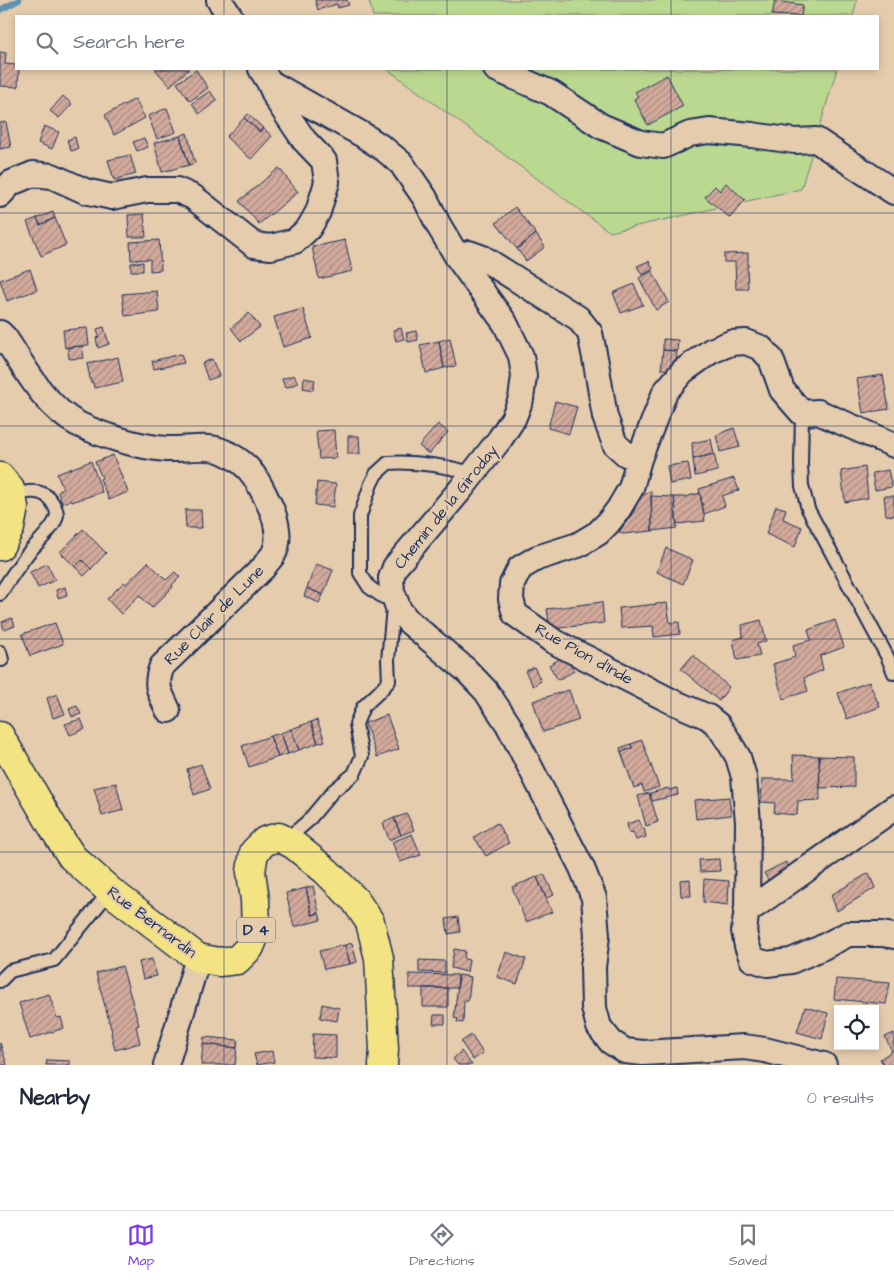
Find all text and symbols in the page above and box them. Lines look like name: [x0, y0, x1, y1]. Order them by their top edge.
search box: [15, 15, 879, 70]
icon: search: [33, 29, 61, 57]
text: Search here: [73, 29, 185, 56]
street label: Chemin de la Giroday: [389, 440, 504, 574]
street label: Rue Clair de Lune: [159, 560, 269, 670]
street label: Rue Pion d'Inde: [531, 618, 637, 690]
street label: Rue Bernardin: [103, 881, 201, 963]
road number: D 4: [237, 918, 275, 942]
map controls: [834, 1005, 879, 1050]
button: locate: [834, 1005, 879, 1050]
text: Nearby: [20, 1083, 90, 1112]
text: 0 results: [807, 1087, 874, 1109]
tab: Map: [127, 1221, 155, 1271]
tab: Directions: [409, 1221, 474, 1271]
tab: Saved: [729, 1221, 767, 1271]

